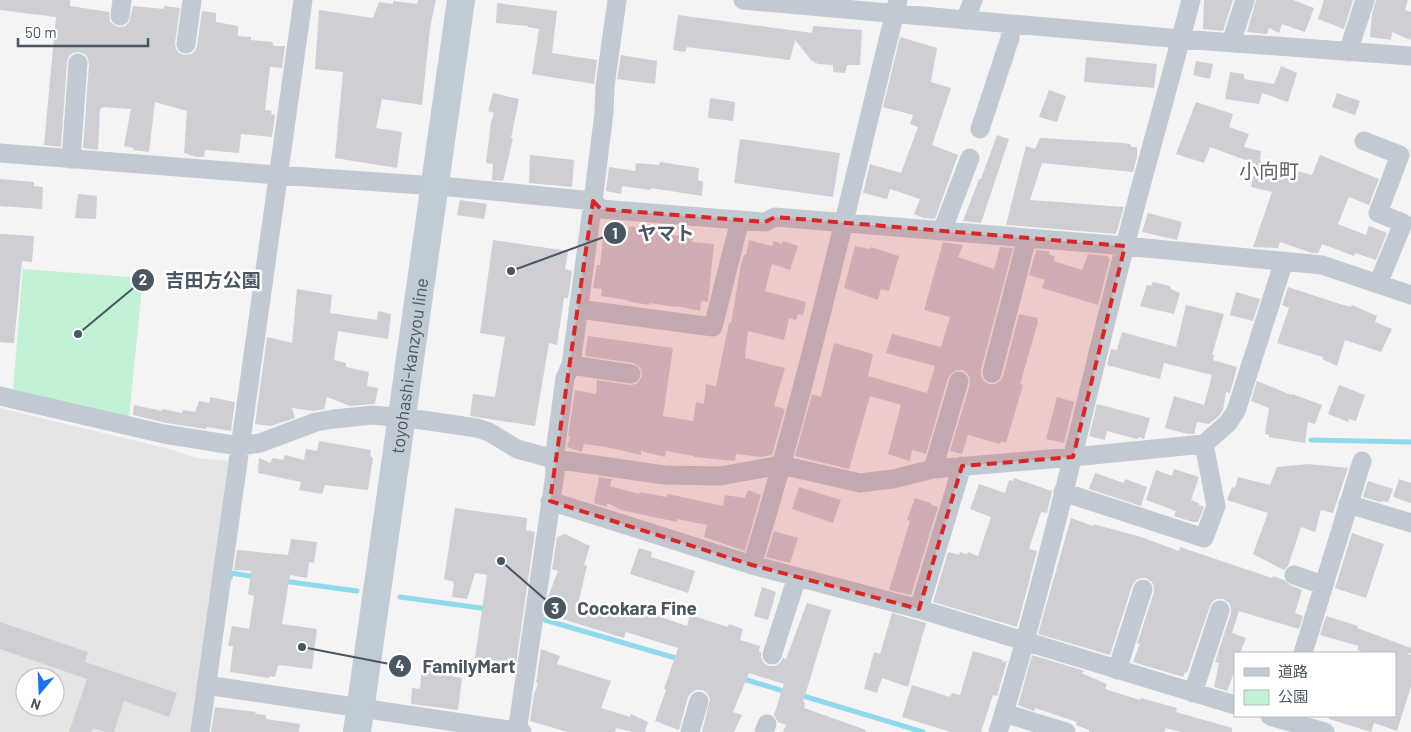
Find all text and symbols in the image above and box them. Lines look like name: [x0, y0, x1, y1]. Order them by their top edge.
scale bar: [18, 15, 148, 47]
text: 50 m: [25, 23, 57, 41]
district label: 小向町: [1239, 158, 1299, 182]
callout: ヤマト: [602, 216, 704, 250]
text: ヤマト: [637, 221, 695, 244]
text: 1: [612, 224, 618, 242]
callout: 吉田方公園: [131, 263, 271, 297]
text: 吉田方公園: [165, 268, 261, 291]
text: 2: [139, 270, 147, 288]
street label: toyohashi-kanzyou line: [386, 276, 432, 455]
callout: Cocokara Fine: [542, 591, 707, 625]
text: Cocokara Fine: [577, 596, 697, 619]
text: 3: [551, 599, 559, 617]
callout: FamilyMart: [387, 649, 525, 683]
legend: [1234, 652, 1396, 717]
text: FamilyMart: [423, 654, 515, 677]
text: 4: [395, 656, 405, 674]
text: 道路: [1278, 662, 1308, 680]
north arrow: [15, 667, 65, 717]
text: 公園: [1278, 687, 1308, 705]
text: N: [28, 695, 43, 714]

